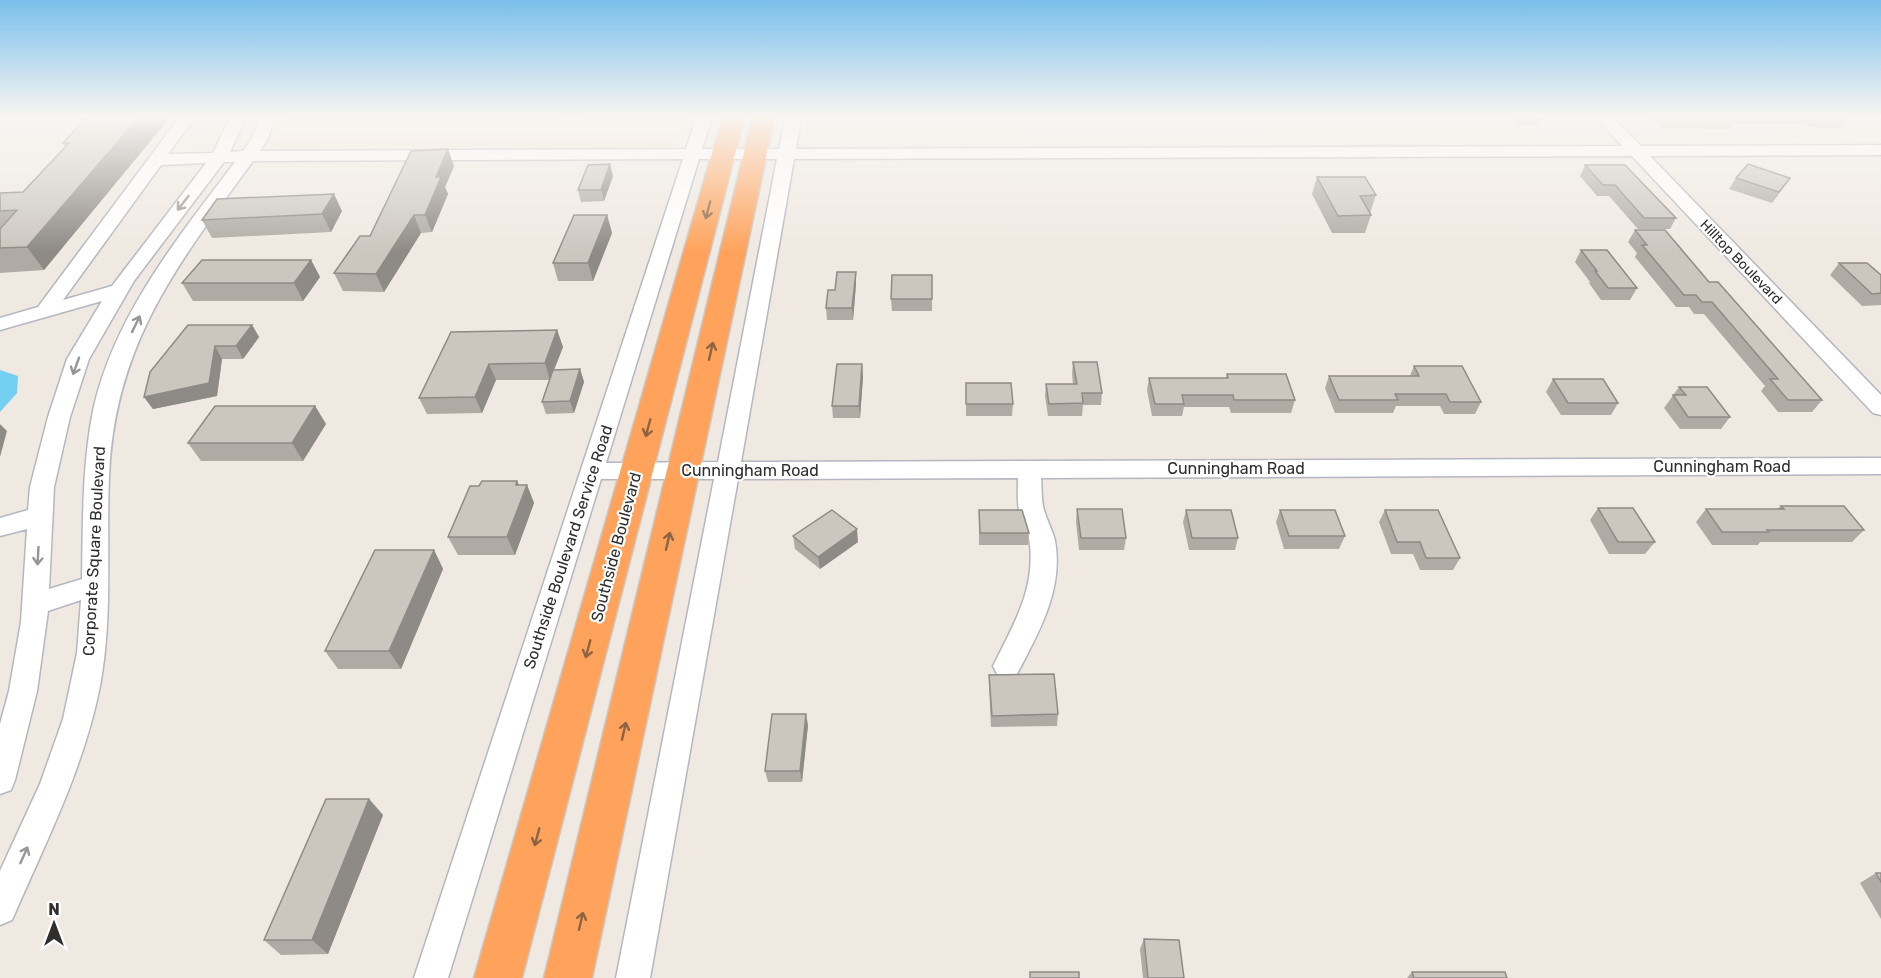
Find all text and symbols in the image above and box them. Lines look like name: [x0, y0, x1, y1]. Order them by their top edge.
one-way arrow: [177, 195, 190, 211]
one-way arrow: [702, 201, 713, 220]
street label: Hilltop Boulevard: [1696, 216, 1786, 308]
one-way arrow: [130, 315, 142, 333]
one-way arrow: [706, 341, 717, 361]
one-way arrow: [70, 356, 81, 375]
one-way arrow: [642, 418, 654, 437]
street label: Southside Boulevard Service Road: [519, 423, 617, 671]
street label: Corporate Square Boulevard: [79, 446, 109, 656]
street label: Cunningham Road: [1653, 457, 1791, 476]
street label: Cunningham Road: [1167, 459, 1305, 478]
street label: Cunningham Road: [681, 461, 819, 480]
street label: Southside Boulevard: [587, 470, 645, 624]
one-way arrow: [662, 532, 674, 551]
one-way arrow: [32, 545, 43, 565]
one-way arrow: [582, 639, 593, 658]
one-way arrow: [619, 722, 631, 741]
one-way arrow: [531, 827, 542, 846]
one-way arrow: [19, 846, 30, 864]
north arrow: [24, 894, 84, 954]
text: N: [48, 900, 60, 919]
one-way arrow: [575, 912, 587, 931]

